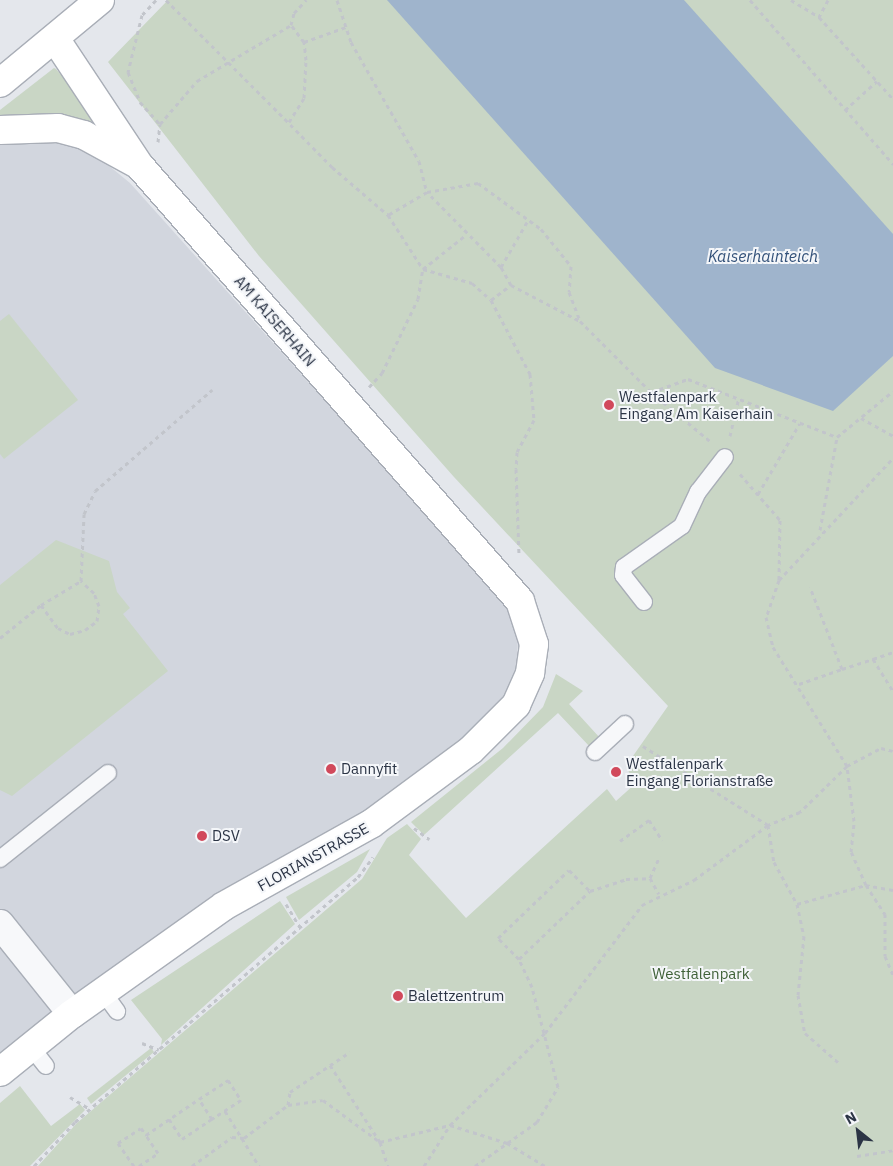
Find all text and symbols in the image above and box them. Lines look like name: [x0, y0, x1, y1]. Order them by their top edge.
water label: Kaiserhainteich: [708, 246, 818, 266]
street label: AM KAISERHAIN: [231, 272, 319, 370]
place label: Westfalenpark Eingang Am Kaiserhain: [619, 387, 773, 422]
marker: Westfalenpark Eingang Am Kaiserhain: [603, 399, 615, 411]
place label: Westfalenpark Eingang Florianstraße: [626, 754, 773, 789]
place label: Dannyfit: [341, 760, 397, 778]
marker: Dannyfit: [325, 763, 337, 775]
marker: Westfalenpark Eingang Florianstraße: [610, 766, 622, 778]
street label: FLORIANSTRASSE: [254, 819, 372, 895]
place label: DSV: [212, 827, 240, 845]
marker: DSV: [196, 830, 208, 842]
park label: Westfalenpark: [652, 965, 750, 983]
place label: Balettzentrum: [408, 987, 504, 1005]
marker: Balettzentrum: [392, 990, 404, 1002]
north arrow: [833, 1106, 883, 1156]
text: N: [842, 1108, 860, 1128]

